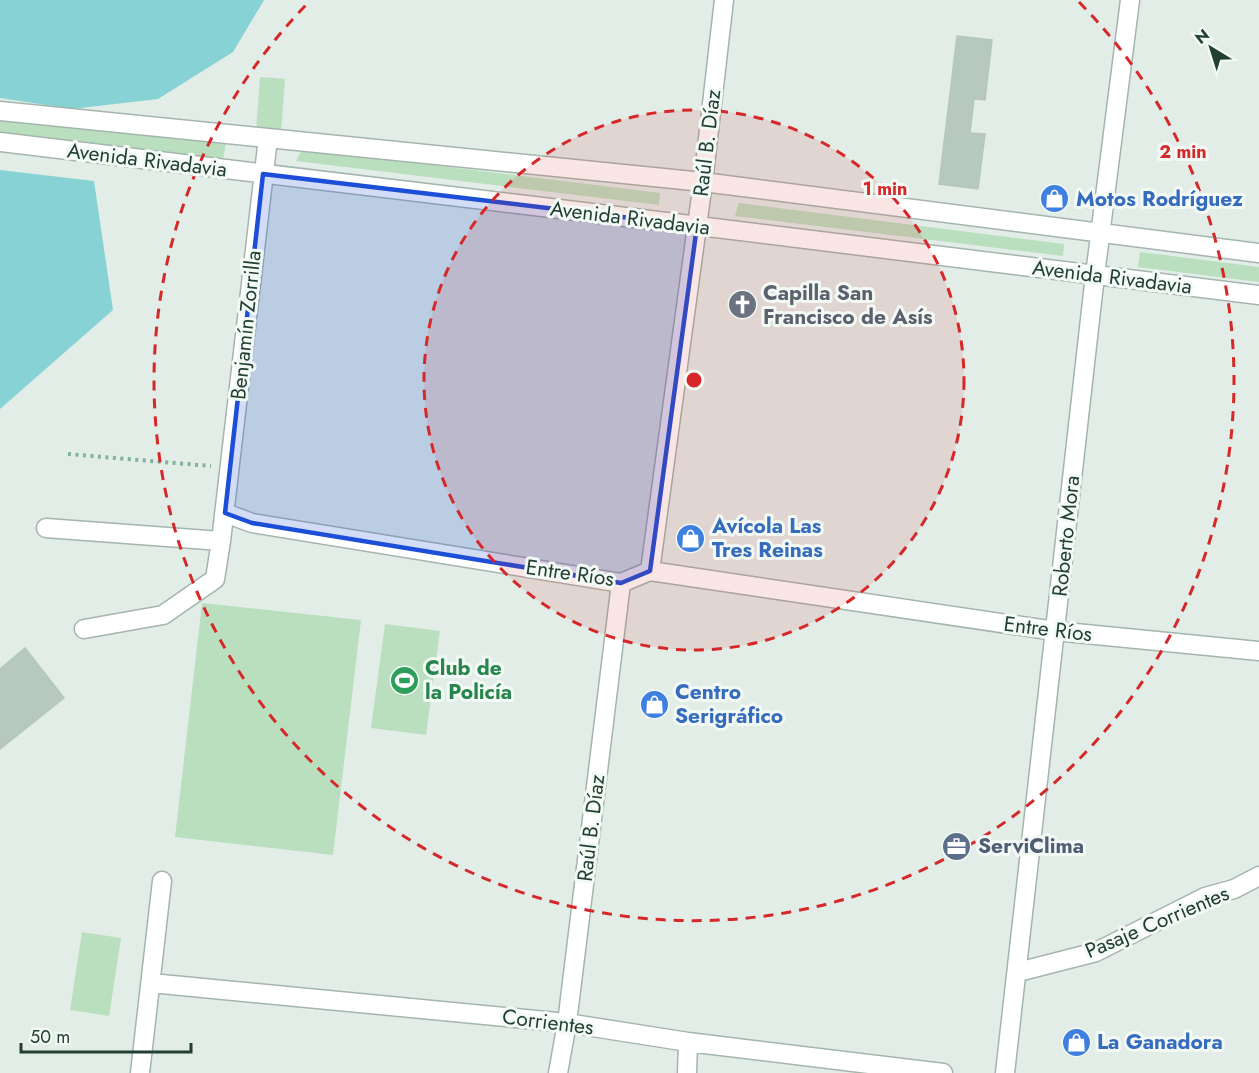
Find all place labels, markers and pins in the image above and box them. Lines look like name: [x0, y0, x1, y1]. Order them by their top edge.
shop icon: Motos Rodríguez: [1039, 183, 1071, 215]
place label: Motos Rodríguez: [1076, 184, 1243, 214]
place label: Capilla San Francisco de Asís: [763, 278, 933, 332]
church icon: Capilla San Francisco de Asís: [726, 289, 758, 321]
centre of rings: [684, 370, 704, 390]
place label: Avícola Las Tres Reinas: [711, 511, 823, 565]
shop icon: Avícola Las Tres Reinas: [675, 522, 707, 554]
place label: Club de la Policía: [425, 653, 512, 707]
sports icon: Club de la Policía: [388, 664, 420, 696]
place label: Centro Serigráfico: [675, 677, 783, 731]
shop icon: Centro Serigráfico: [638, 688, 670, 720]
office icon: ServiClima: [941, 830, 973, 862]
place label: ServiClima: [978, 831, 1084, 861]
shop icon: La Ganadora: [1060, 1026, 1092, 1058]
place label: La Ganadora: [1097, 1027, 1223, 1057]

